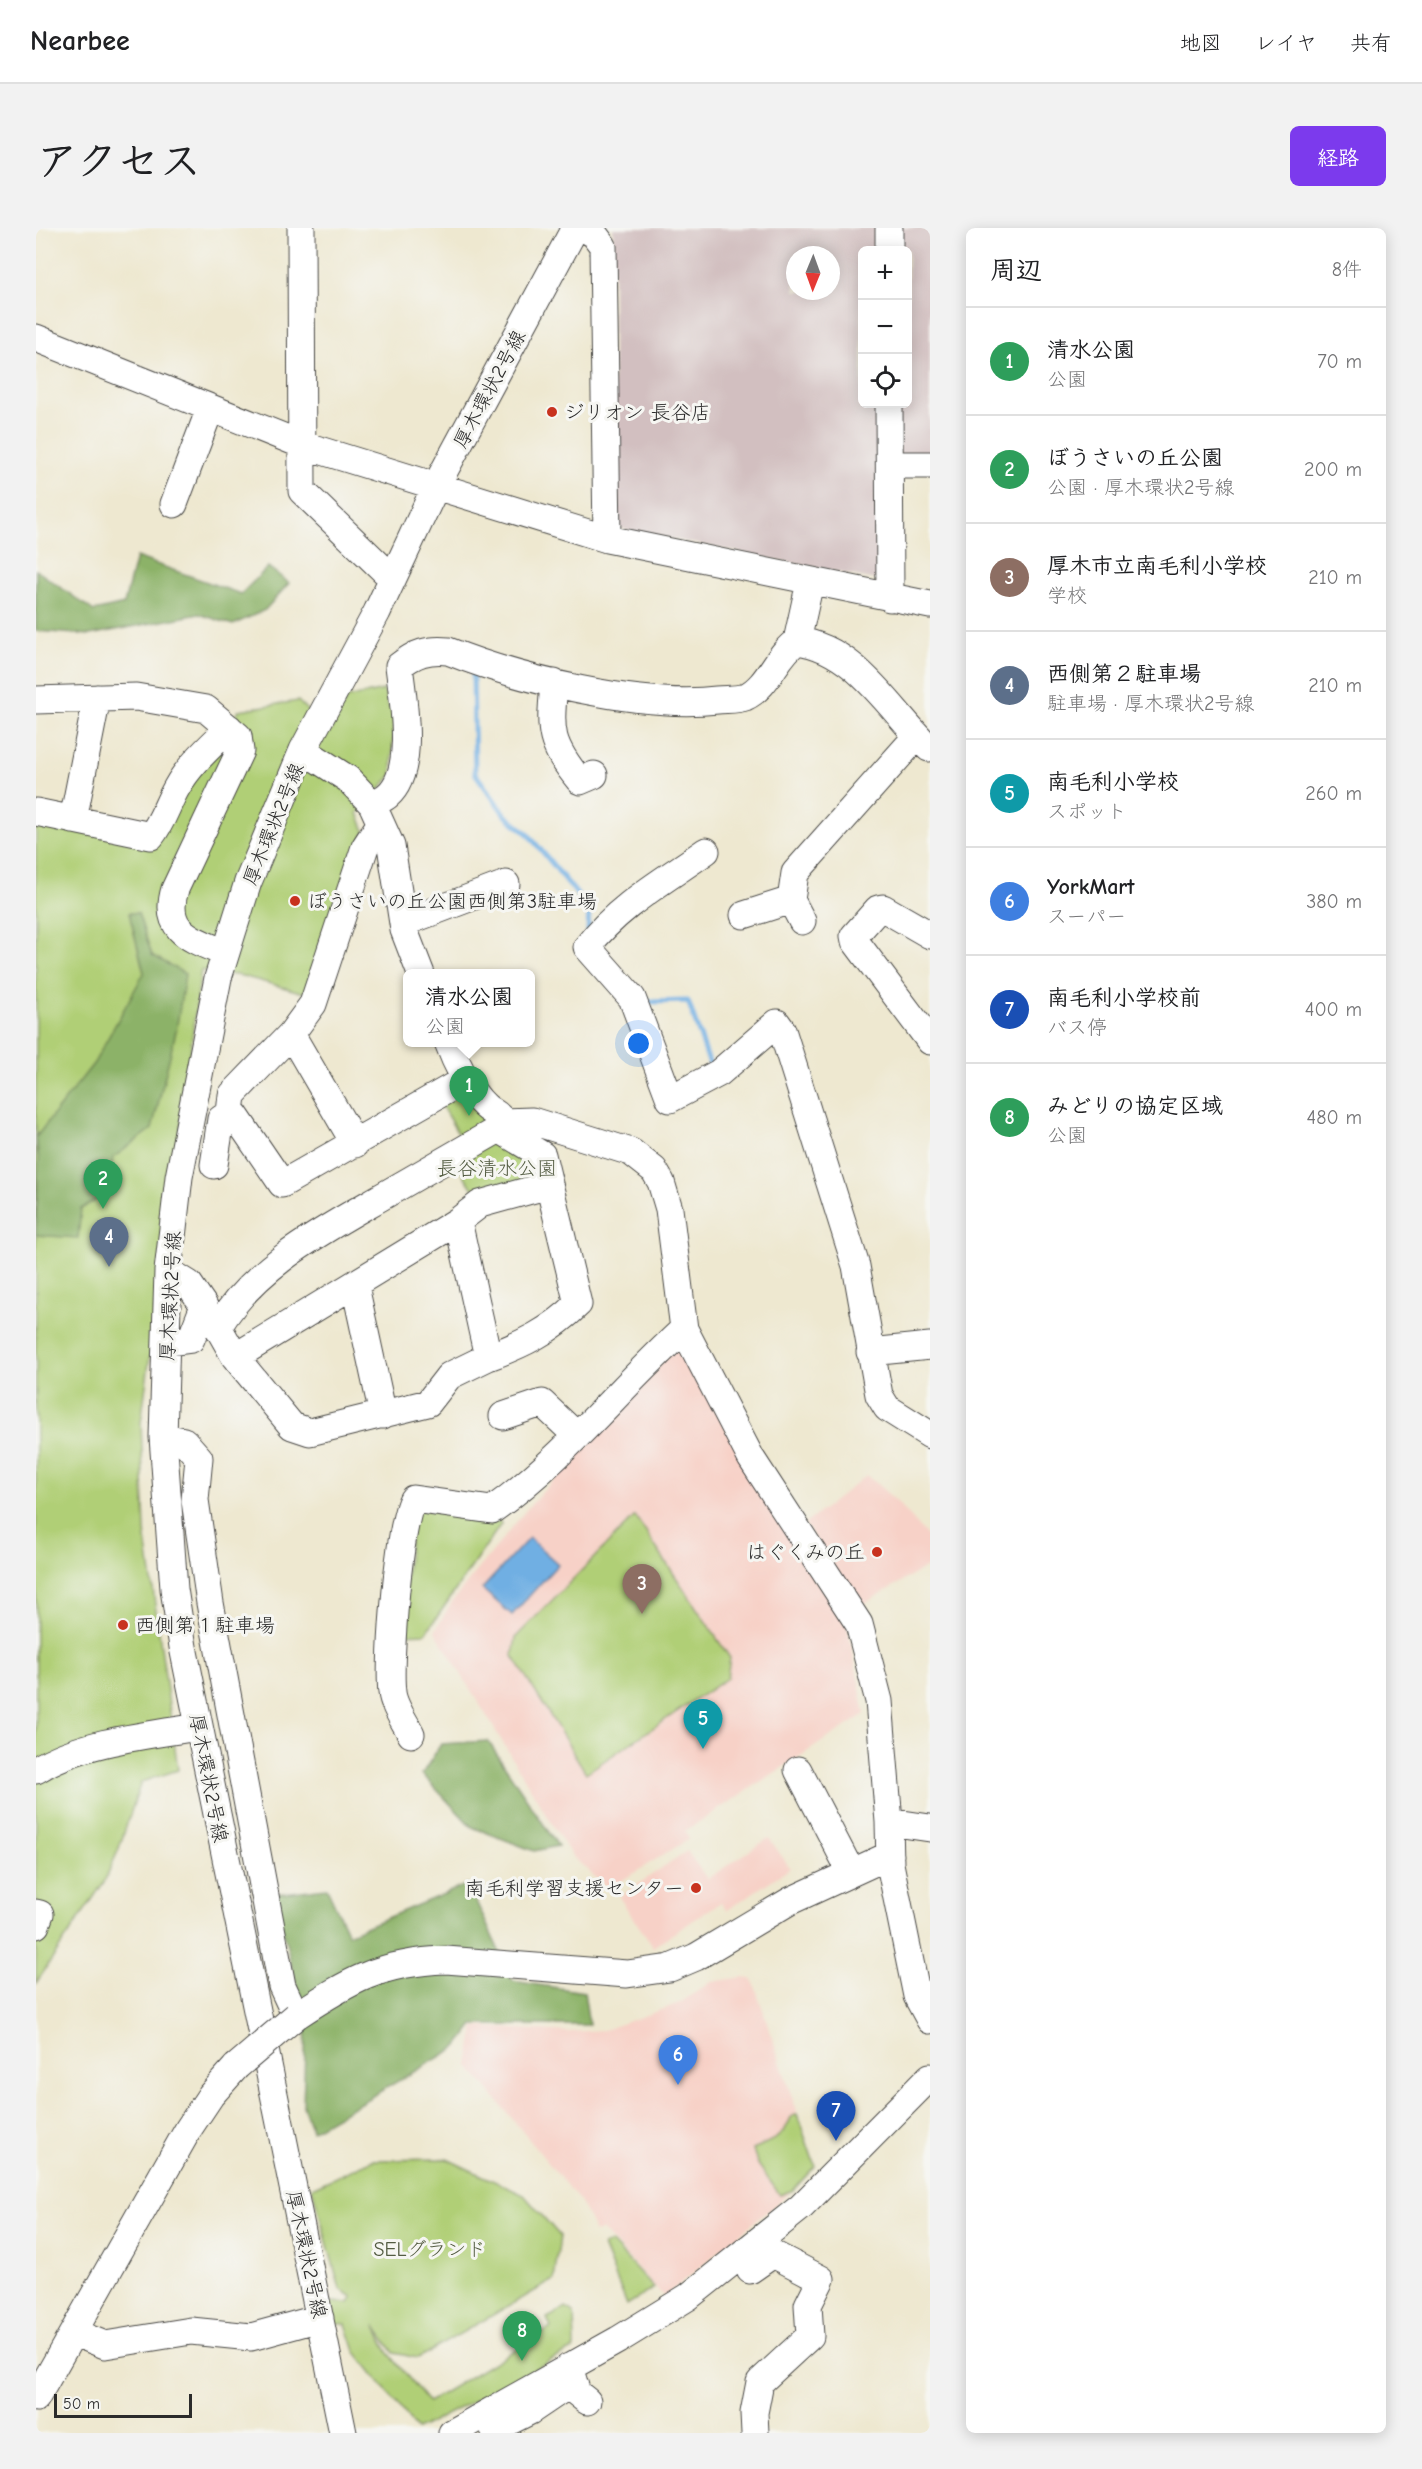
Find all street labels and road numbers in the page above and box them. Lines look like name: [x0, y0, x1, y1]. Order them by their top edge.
street label: 厚木環状2号線: [449, 326, 530, 452]
street label: 厚木環状2号線: [238, 759, 309, 889]
street label: 厚木環状2号線: [156, 1230, 185, 1362]
street label: 厚木環状2号線: [185, 1712, 232, 1844]
street label: 厚木環状2号線: [282, 2188, 331, 2320]

